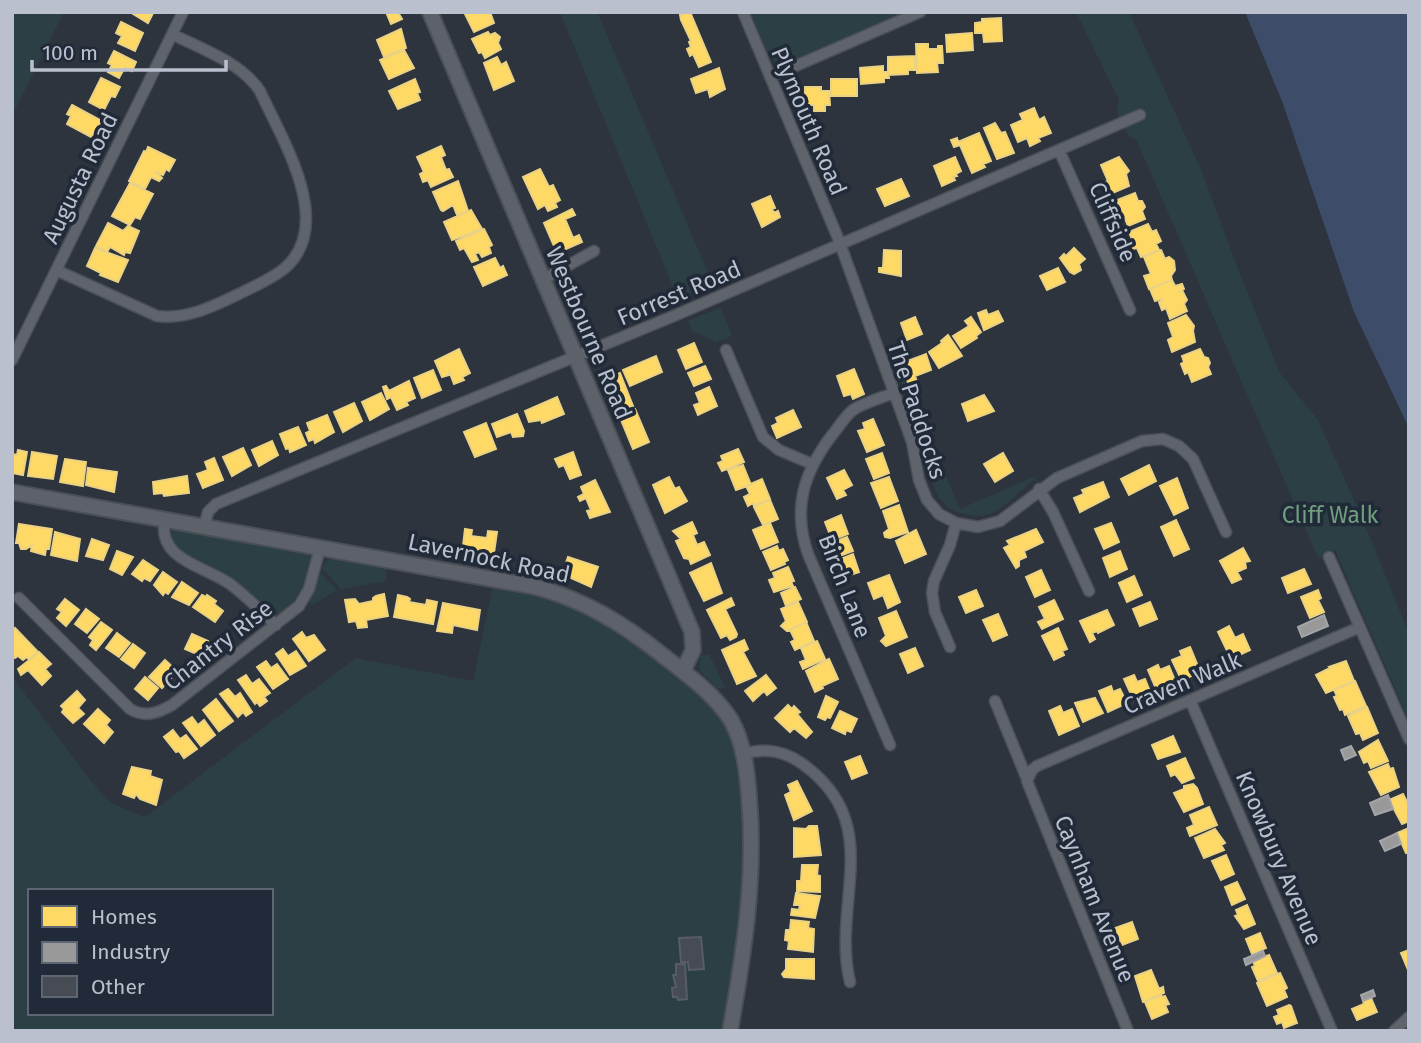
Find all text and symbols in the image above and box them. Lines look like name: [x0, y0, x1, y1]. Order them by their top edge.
scale bar: [32, 28, 226, 72]
text: 100 m: [42, 40, 98, 66]
street label: Plymouth Road: [765, 43, 853, 199]
street label: Augusta Road: [36, 108, 124, 248]
street label: Cliffside: [1083, 178, 1143, 266]
street label: Westbourne Road: [540, 242, 638, 424]
street label: Forrest Road: [613, 254, 745, 332]
street label: The Paddocks: [882, 338, 952, 482]
park label: Cliff Walk: [1282, 501, 1378, 529]
street label: Lavernock Road: [405, 527, 573, 589]
street label: Birch Lane: [812, 530, 878, 642]
street label: Chantry Rise: [158, 594, 278, 696]
street label: Craven Walk: [1119, 646, 1245, 720]
street label: Knowbury Avenue: [1230, 767, 1328, 949]
street label: Caynham Avenue: [1049, 811, 1141, 987]
legend: [28, 889, 273, 1015]
text: Homes: [91, 904, 157, 930]
text: Industry: [91, 939, 171, 965]
text: Other: [91, 974, 145, 1000]

